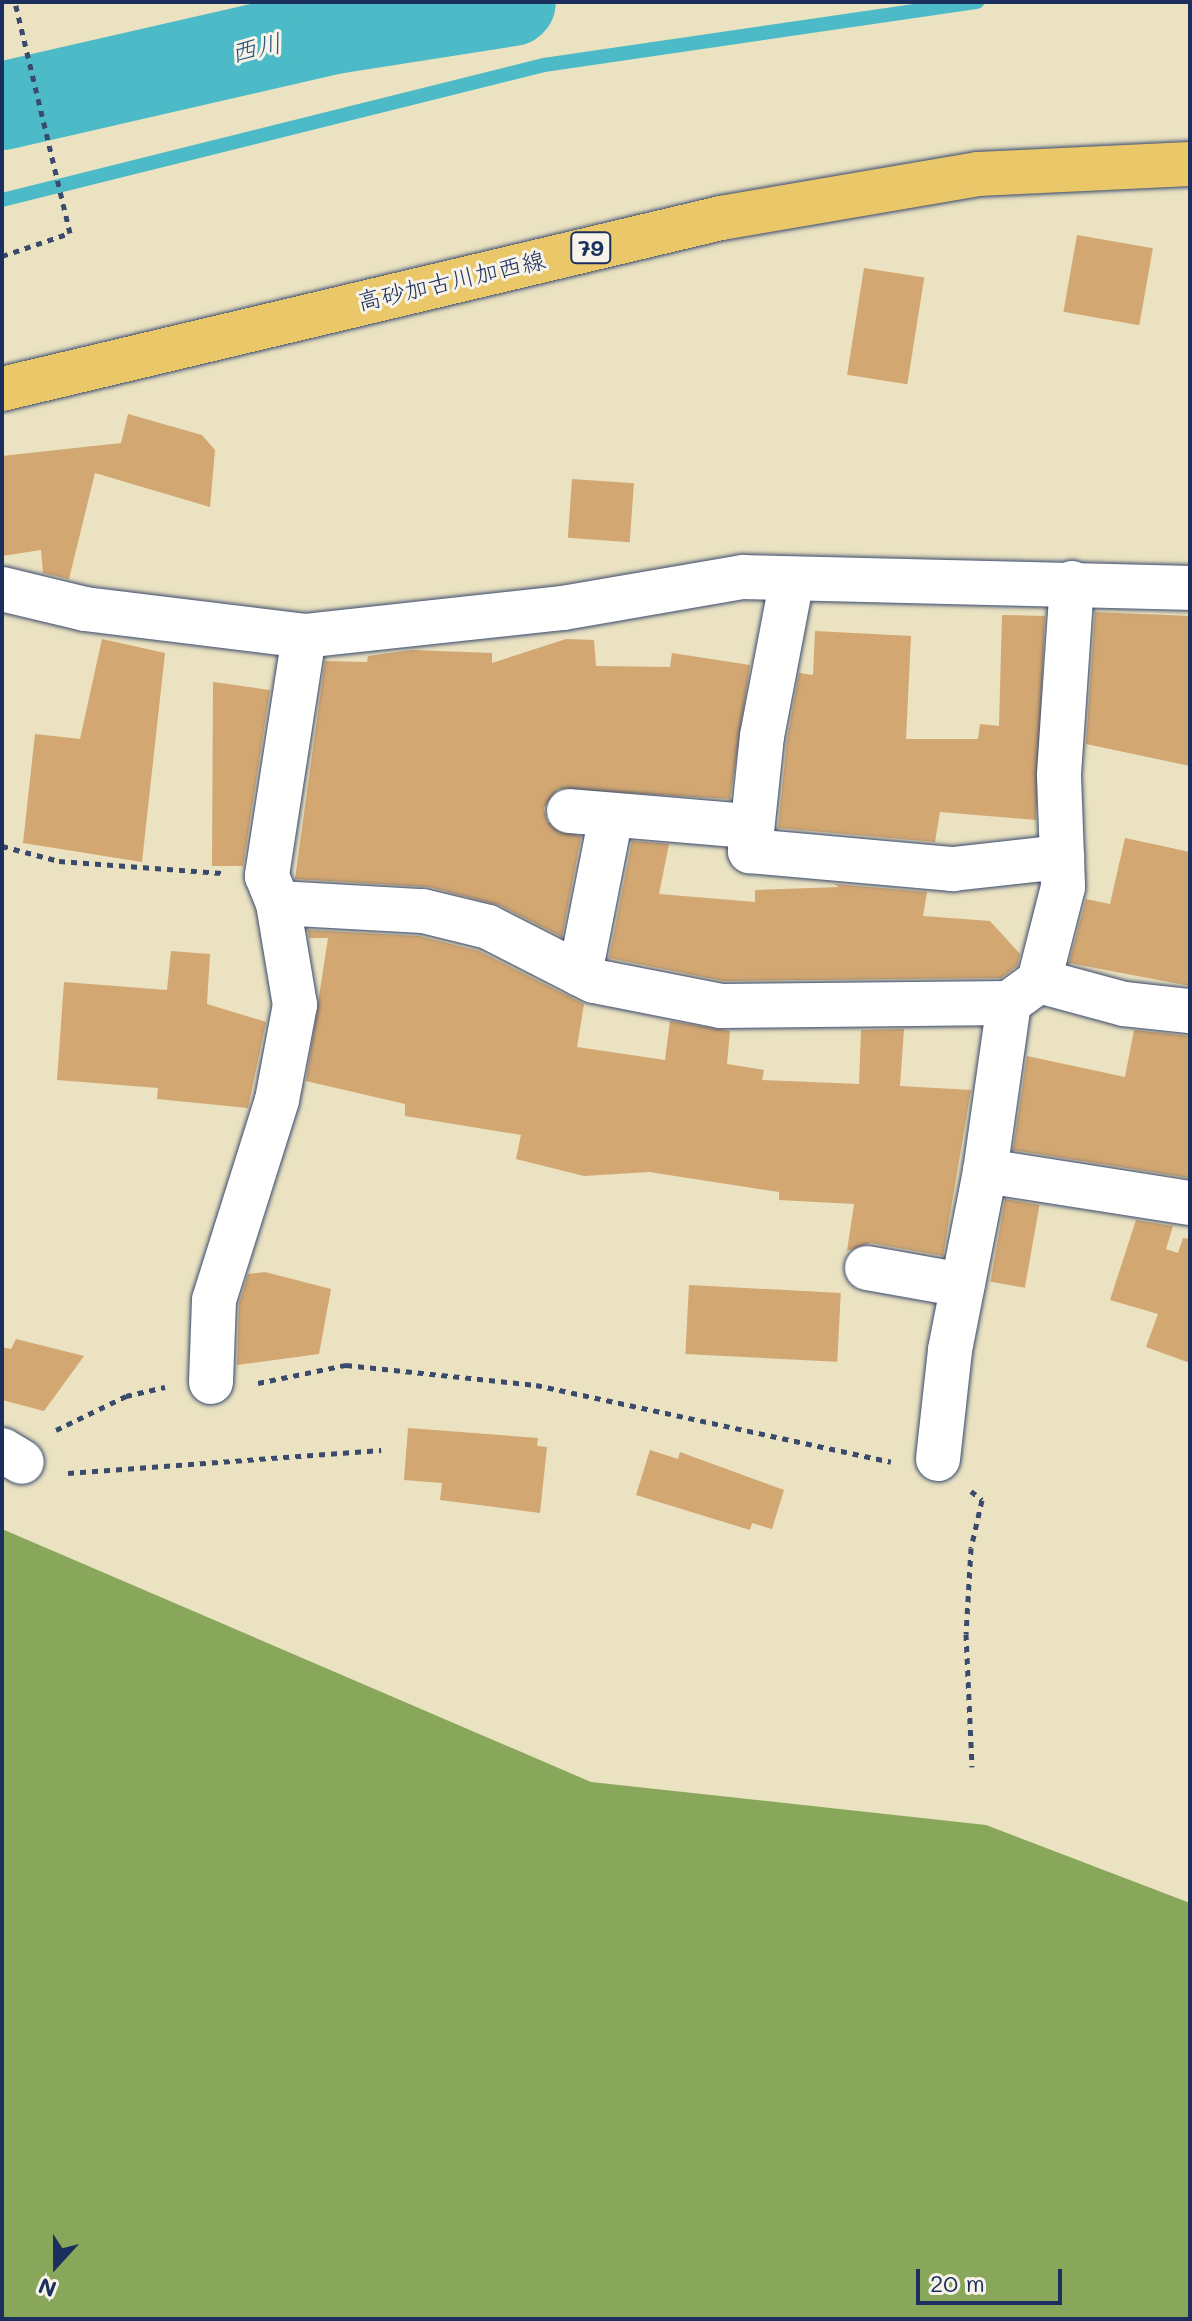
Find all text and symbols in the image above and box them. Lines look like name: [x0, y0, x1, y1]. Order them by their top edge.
water label: 西川: [227, 27, 285, 69]
road number: 79: [569, 230, 613, 266]
street label: 高砂加古川加西線: [354, 244, 548, 316]
north arrow: [16, 2225, 96, 2305]
scale bar: [920, 2253, 1066, 2303]
text: 20 m: [930, 2267, 985, 2298]
text: N: [34, 2271, 60, 2304]

